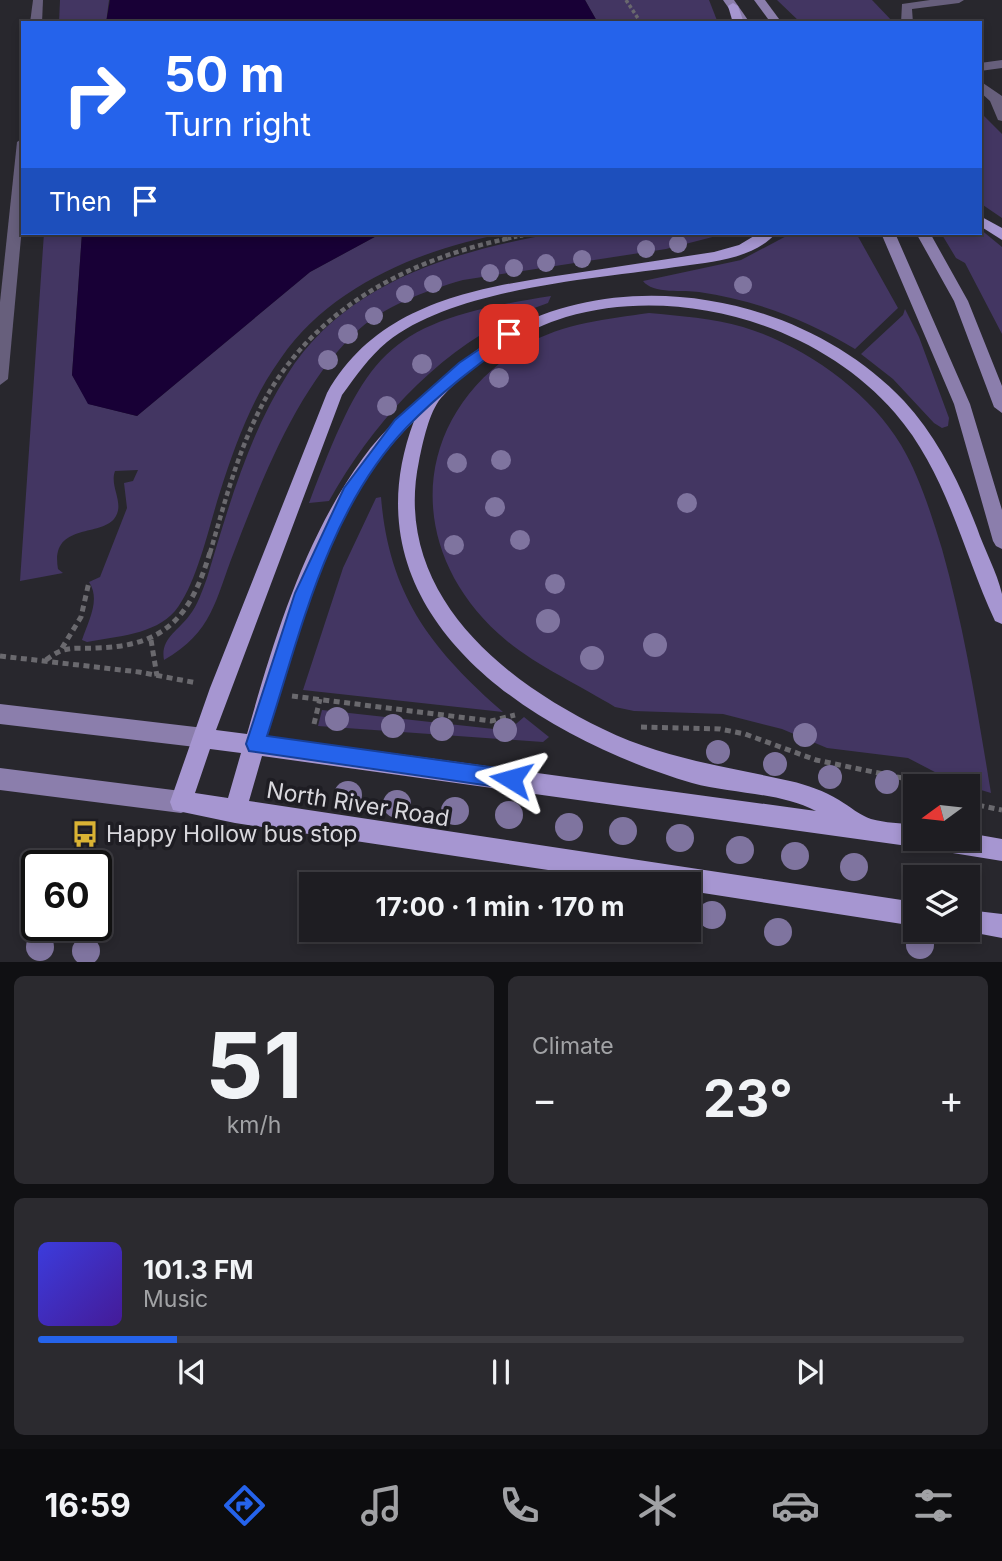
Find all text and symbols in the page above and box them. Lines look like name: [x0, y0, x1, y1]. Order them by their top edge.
text: 50 m: [164, 45, 285, 104]
icon: right: [49, 49, 140, 140]
text: Turn right: [164, 105, 311, 144]
icon: arrive: [126, 182, 164, 220]
text: Then: [49, 186, 112, 217]
pin: [479, 304, 539, 364]
icon: arrive: [490, 315, 528, 353]
position arrow: [474, 742, 548, 816]
north arrow: [903, 774, 980, 850]
map controls: [903, 774, 980, 942]
street label: North River Road: [265, 776, 451, 832]
bus stop icon: Happy Hollow bus stop: [70, 819, 100, 849]
place label: Happy Hollow bus stop: [106, 820, 357, 848]
speed limit sign: 60: [21, 850, 112, 941]
button: layers: [903, 865, 980, 942]
text: 17:00 · 1 min · 170 m: [376, 891, 624, 922]
text: 51: [205, 1010, 303, 1120]
text: Climate: [532, 1032, 614, 1060]
text: 23°: [703, 1067, 793, 1130]
text: −: [532, 1076, 557, 1122]
text: +: [939, 1076, 964, 1122]
text: km/h: [227, 1111, 281, 1139]
text: 101.3 FM: [143, 1254, 253, 1285]
text: Music: [143, 1285, 208, 1313]
icon: previous: [173, 1353, 211, 1391]
icon: pause: [482, 1353, 520, 1391]
icon: next: [791, 1353, 829, 1391]
icon: directions: [220, 1481, 269, 1530]
icon: music: [357, 1481, 406, 1530]
icon: phone: [495, 1481, 544, 1530]
icon: climate: [633, 1481, 682, 1530]
icon: car: [771, 1481, 820, 1530]
icon: filters: [909, 1481, 958, 1530]
text: 16:59: [44, 1486, 131, 1525]

